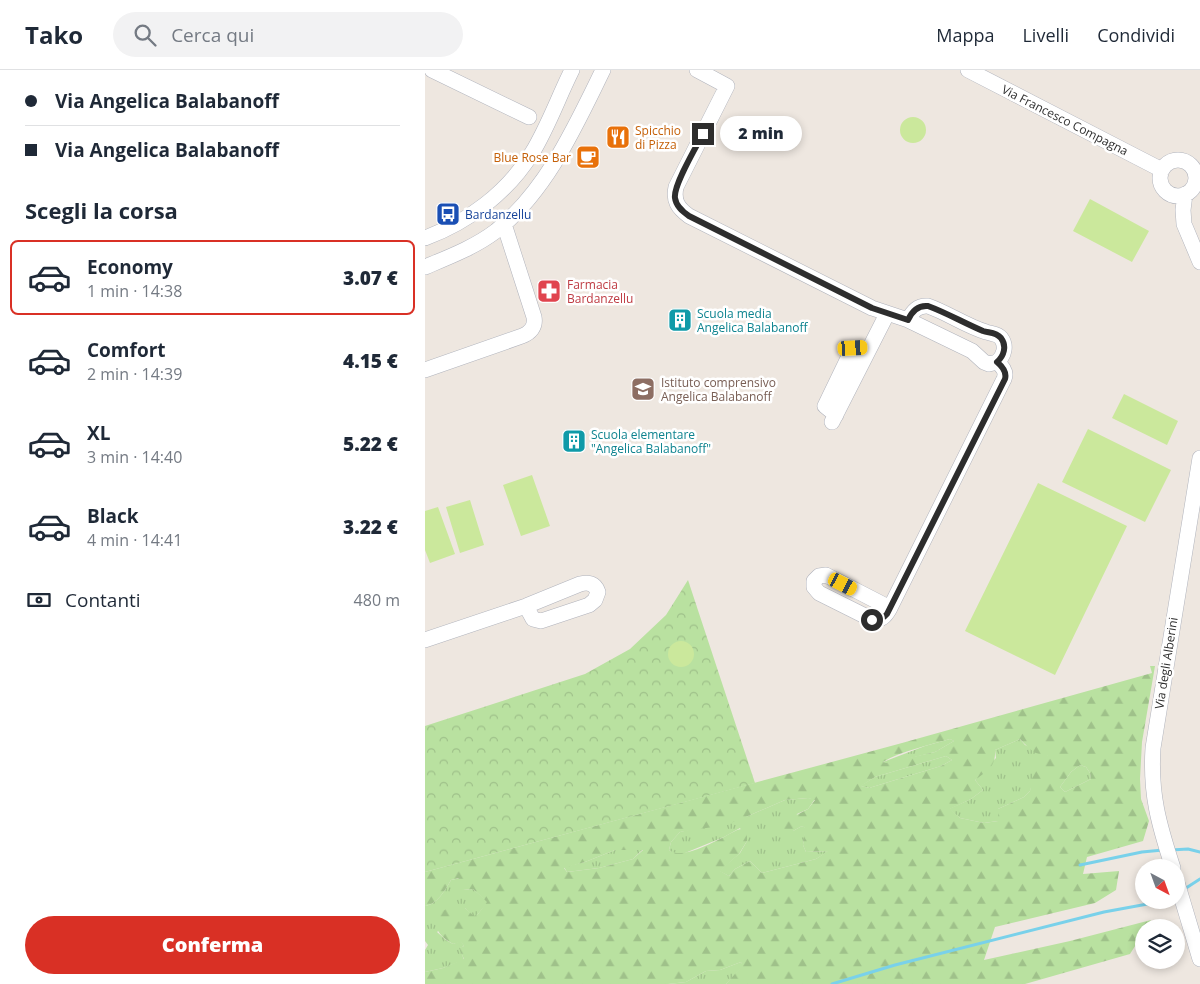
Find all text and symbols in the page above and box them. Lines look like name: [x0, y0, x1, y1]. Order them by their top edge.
search box: [113, 12, 463, 57]
text: Tako: [25, 18, 83, 51]
icon: search: [131, 21, 159, 49]
text: Cerca qui: [171, 22, 254, 48]
text: Mappa: [936, 23, 994, 47]
text: Livelli: [1022, 23, 1069, 47]
text: Condividi: [1097, 23, 1175, 47]
street label: Via Francesco Compagna: [999, 81, 1131, 159]
text: Via Angelica Balabanoff: [55, 88, 279, 114]
callout: 2 min: [721, 116, 803, 152]
place label: Spicchio di Pizza: [635, 122, 681, 153]
text: 2 min: [738, 122, 784, 144]
route end: [692, 123, 714, 145]
restaurant icon: Spicchio di Pizza: [605, 124, 631, 150]
text: Via Angelica Balabanoff: [55, 137, 279, 163]
cafe icon: Blue Rose Bar: [575, 144, 601, 170]
place label: Blue Rose Bar: [493, 149, 571, 166]
text: Scegli la corsa: [25, 195, 178, 225]
bus stop icon: Bardanzellu: [435, 201, 461, 227]
place label: Bardanzellu: [465, 206, 531, 223]
text: Economy: [87, 254, 173, 280]
icon: car: [27, 255, 72, 300]
text: 3.07 €: [343, 265, 398, 291]
place label: Farmacia Bardanzellu: [567, 276, 633, 307]
pharmacy icon: Farmacia Bardanzellu: [536, 278, 562, 304]
text: 1 min · 14:38: [87, 280, 182, 302]
place label: Scuola media Angelica Balabanoff: [697, 305, 808, 336]
building icon: Scuola media Angelica Balabanoff: [667, 307, 693, 333]
text: Comfort: [87, 337, 166, 363]
icon: car: [27, 338, 72, 383]
car: [837, 340, 868, 356]
text: 4.15 €: [343, 348, 398, 374]
text: 2 min · 14:39: [87, 363, 182, 385]
place label: Istituto comprensivo Angelica Balabanoff: [661, 374, 776, 405]
school or university icon: Istituto comprensivo Angelica Balabanoff: [630, 376, 656, 402]
text: XL: [87, 420, 110, 446]
icon: car: [27, 421, 72, 466]
place label: Scuola elementare "Angelica Balabanoff": [591, 426, 711, 457]
building icon: Scuola elementare "Angelica Balabanoff": [561, 428, 587, 454]
text: 5.22 €: [343, 431, 398, 457]
text: 3 min · 14:40: [87, 446, 182, 468]
text: Black: [87, 503, 139, 529]
icon: car: [27, 504, 72, 549]
text: 3.22 €: [343, 514, 398, 540]
text: 4 min · 14:41: [87, 529, 182, 551]
car: [826, 571, 859, 597]
icon: cash: [25, 586, 53, 614]
text: Contanti: [65, 587, 141, 613]
text: 480 m: [354, 589, 400, 611]
route start: [861, 609, 883, 631]
street label: Via degli Alberini: [1150, 616, 1182, 710]
north arrow: [1135, 859, 1185, 909]
map controls: [1135, 859, 1185, 969]
button: Conferma: [25, 916, 400, 974]
button: layers: [1135, 919, 1185, 969]

